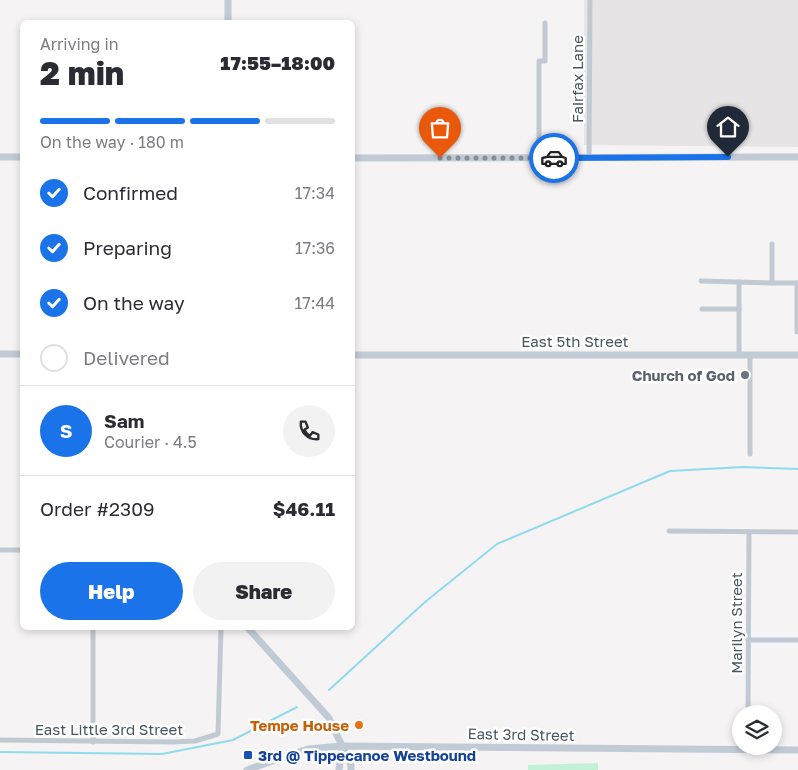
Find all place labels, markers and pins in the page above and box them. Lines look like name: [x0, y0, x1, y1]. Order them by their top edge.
pin: [707, 106, 749, 157]
pin: [419, 107, 461, 158]
place label: Church of God: [632, 366, 735, 384]
marker: Church of God: [739, 369, 751, 381]
place label: Tempe House: [250, 716, 349, 734]
marker: Tempe House: [353, 719, 365, 731]
place label: 3rd @ Tippecanoe Westbound: [258, 746, 476, 764]
marker: 3rd @ Tippecanoe Westbound: [242, 749, 254, 761]

